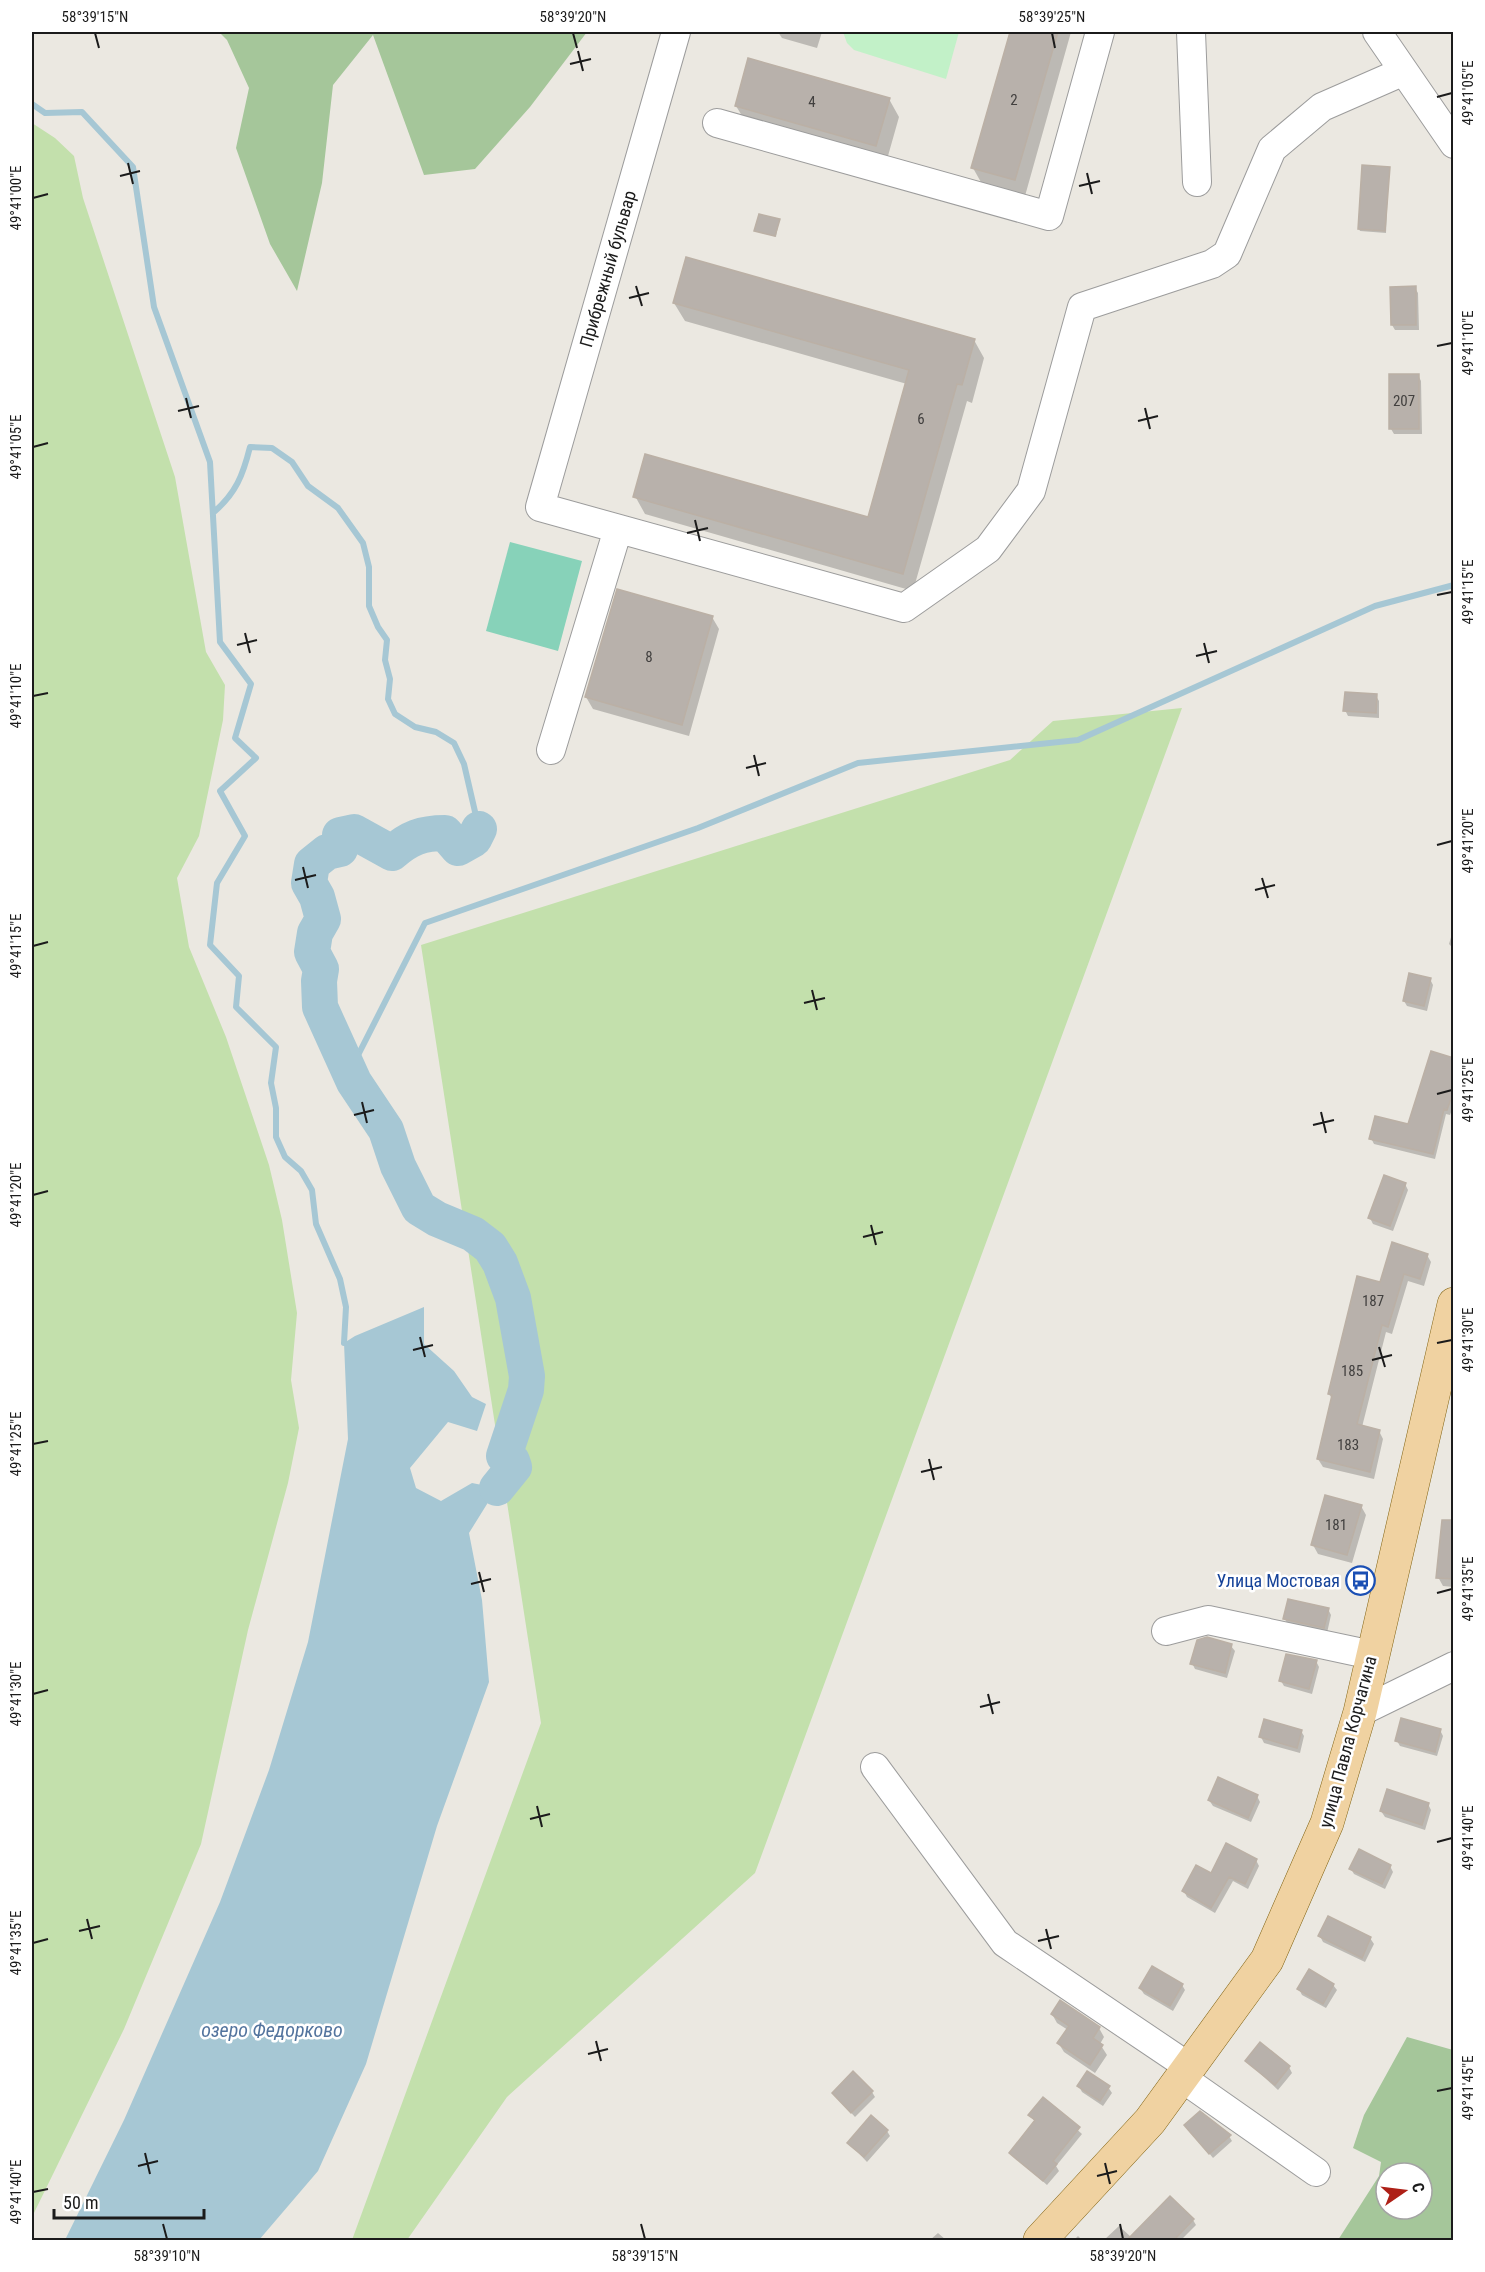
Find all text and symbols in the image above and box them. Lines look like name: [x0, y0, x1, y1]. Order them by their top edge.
text: 58°39'15"N: [62, 8, 128, 26]
text: 58°39'20"N: [540, 8, 606, 26]
text: 58°39'25"N: [1019, 8, 1085, 26]
text: 49°41'05"E: [1459, 61, 1477, 125]
house number: 2: [1010, 91, 1018, 109]
house number: 4: [808, 93, 816, 111]
text: 49°41'00"E: [7, 166, 25, 230]
street label: Прибрежный бульвар: [575, 188, 640, 350]
text: 49°41'10"E: [1459, 311, 1477, 375]
house number: 207: [1393, 392, 1415, 410]
house number: 6: [917, 410, 925, 428]
text: 49°41'05"E: [7, 415, 25, 479]
text: 49°41'15"E: [1459, 560, 1477, 624]
house number: 8: [645, 648, 653, 666]
text: 49°41'10"E: [7, 664, 25, 728]
text: 49°41'20"E: [1459, 809, 1477, 873]
text: 49°41'15"E: [7, 914, 25, 978]
text: 49°41'25"E: [1459, 1058, 1477, 1122]
text: 49°41'20"E: [7, 1163, 25, 1227]
house number: 187: [1362, 1292, 1384, 1310]
text: 49°41'30"E: [1459, 1308, 1477, 1372]
house number: 185: [1341, 1362, 1363, 1380]
text: 49°41'25"E: [7, 1412, 25, 1476]
house number: 183: [1337, 1436, 1359, 1454]
house number: 181: [1325, 1516, 1347, 1534]
text: 49°41'35"E: [1459, 1557, 1477, 1621]
bus stop icon: Улица Мостовая: [1345, 1565, 1377, 1597]
place label: Улица Мостовая: [1217, 1570, 1340, 1591]
street label: улица Павла Корчагина: [1314, 1654, 1381, 1830]
text: 49°41'30"E: [7, 1662, 25, 1726]
text: 49°41'40"E: [1459, 1806, 1477, 1870]
text: 49°41'35"E: [7, 1911, 25, 1975]
water label: озеро Федорково: [201, 2018, 343, 2042]
text: 49°41'45"E: [1459, 2056, 1477, 2120]
text: 49°41'40"E: [7, 2160, 25, 2224]
north arrow: [1374, 2161, 1434, 2221]
text: С: [1408, 2181, 1428, 2194]
scale bar: [54, 2182, 204, 2220]
text: 50 m: [63, 2192, 98, 2213]
text: 58°39'10"N: [134, 2247, 200, 2265]
text: 58°39'15"N: [612, 2247, 678, 2265]
text: 58°39'20"N: [1090, 2247, 1156, 2265]

